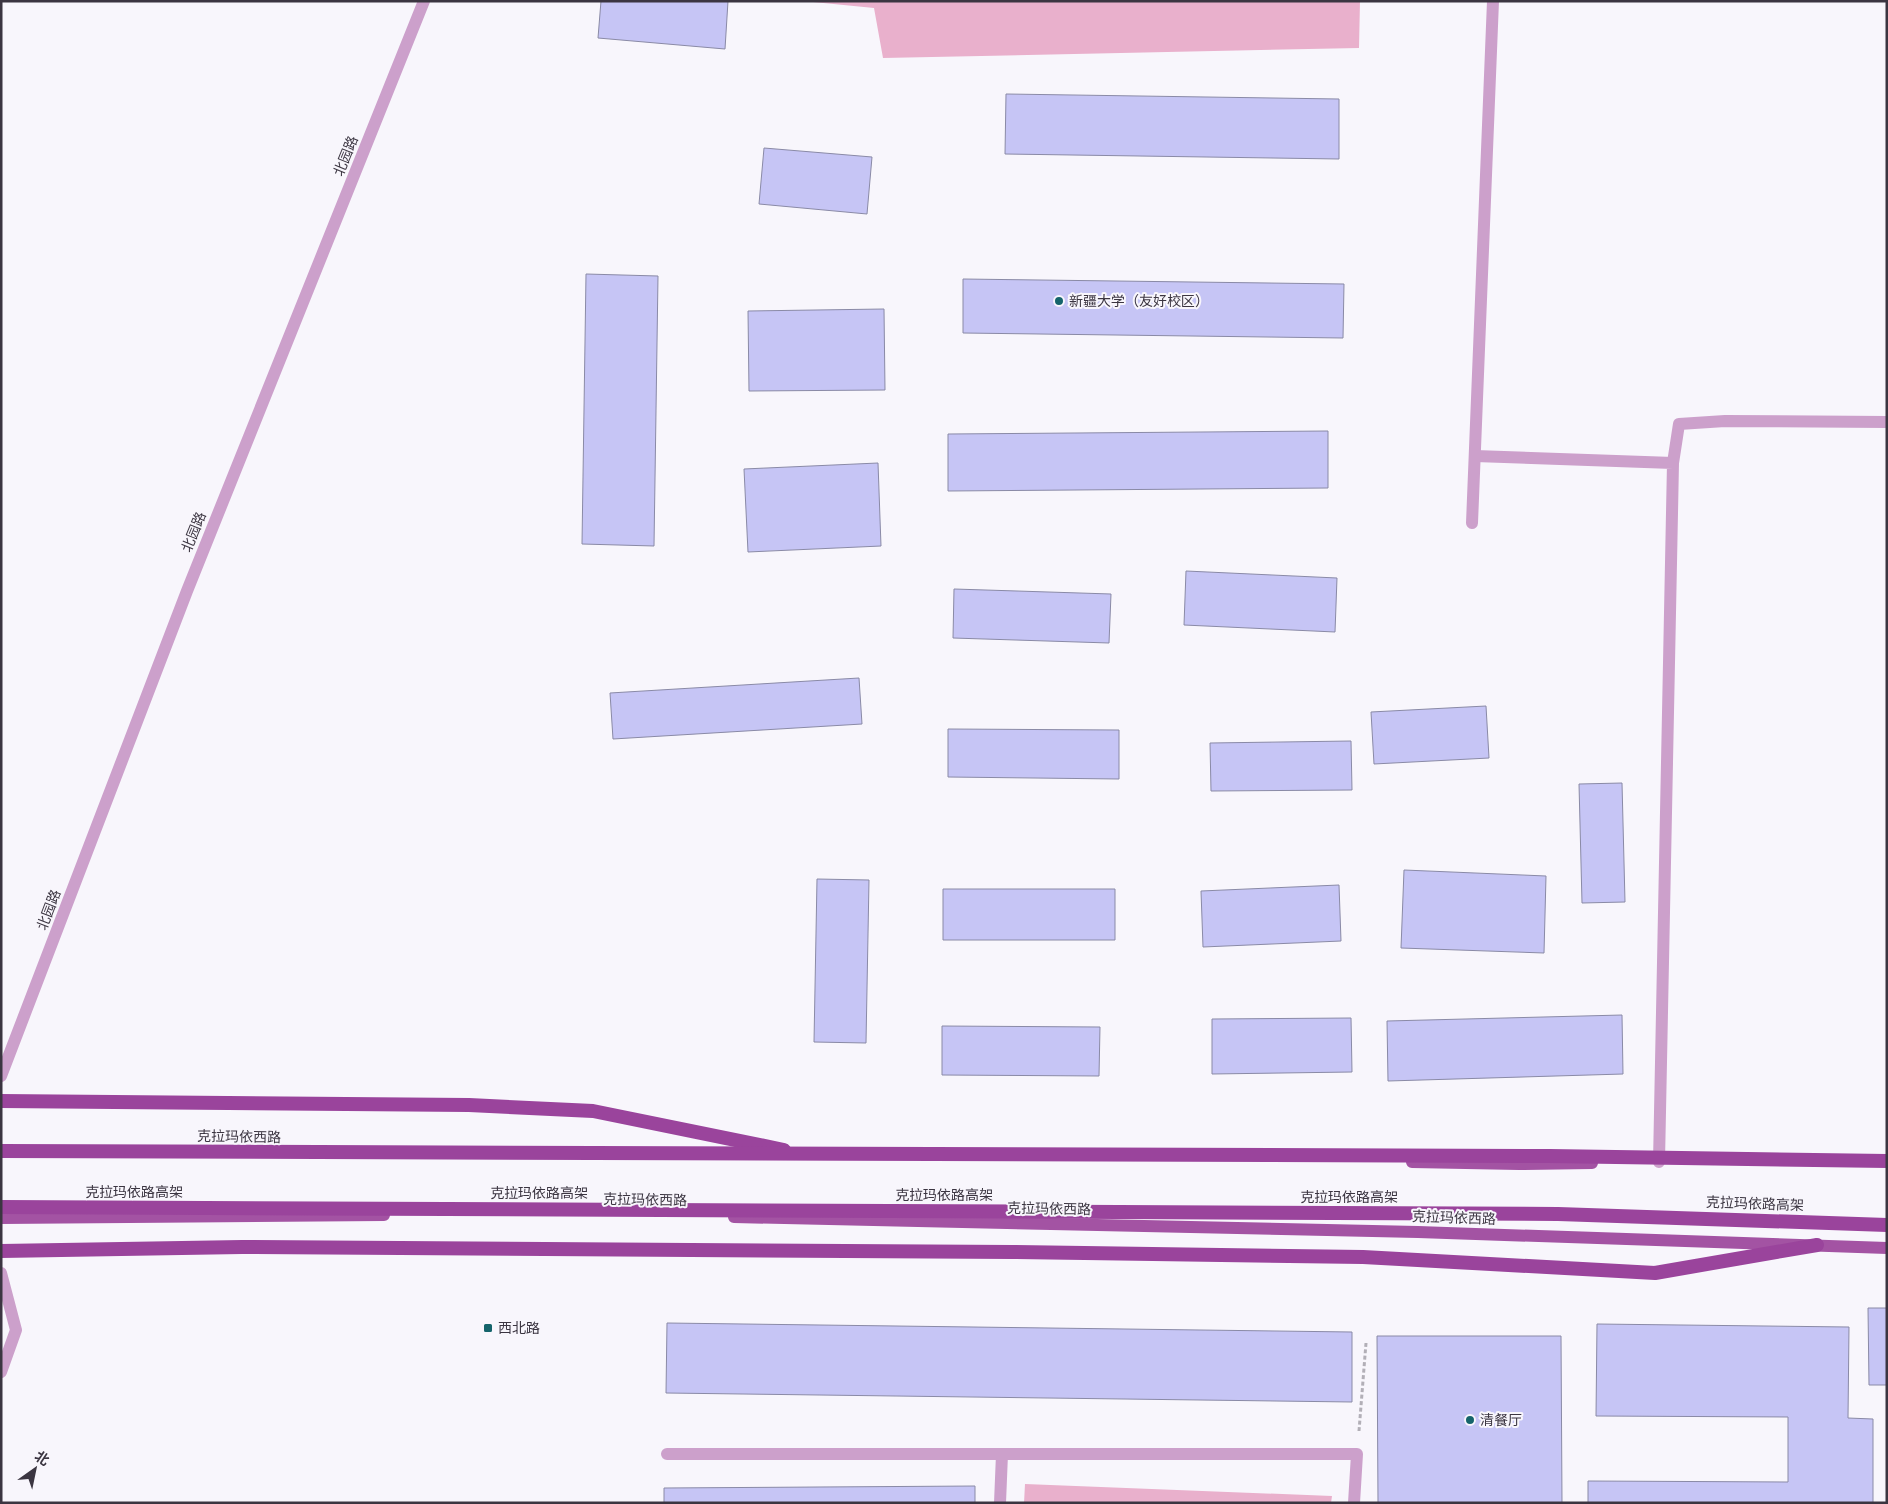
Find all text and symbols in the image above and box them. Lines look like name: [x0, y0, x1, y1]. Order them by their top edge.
street label: 北园路: [330, 133, 362, 179]
place label: 新疆大学（友好校区）: [1069, 293, 1209, 310]
marker: 新疆大学（友好校区）: [1053, 295, 1065, 307]
street label: 北园路: [178, 509, 210, 555]
street label: 北园路: [34, 887, 64, 933]
street label: 克拉玛依西路: [197, 1128, 281, 1146]
street label: 克拉玛依路高架: [85, 1184, 183, 1201]
street label: 克拉玛依路高架: [490, 1185, 588, 1202]
street label: 克拉玛依路高架: [895, 1187, 993, 1204]
street label: 克拉玛依路高架: [1300, 1189, 1398, 1206]
street label: 克拉玛依西路: [603, 1191, 687, 1209]
street label: 克拉玛依路高架: [1706, 1194, 1804, 1214]
street label: 克拉玛依西路: [1007, 1200, 1091, 1218]
street label: 克拉玛依西路: [1412, 1208, 1496, 1228]
place label: 西北路: [498, 1320, 540, 1337]
marker: 西北路: [482, 1322, 494, 1334]
place label: 清餐厅: [1480, 1412, 1522, 1429]
marker: 清餐厅: [1464, 1414, 1476, 1426]
north arrow: [10, 1444, 60, 1494]
text: 北: [31, 1448, 52, 1469]

